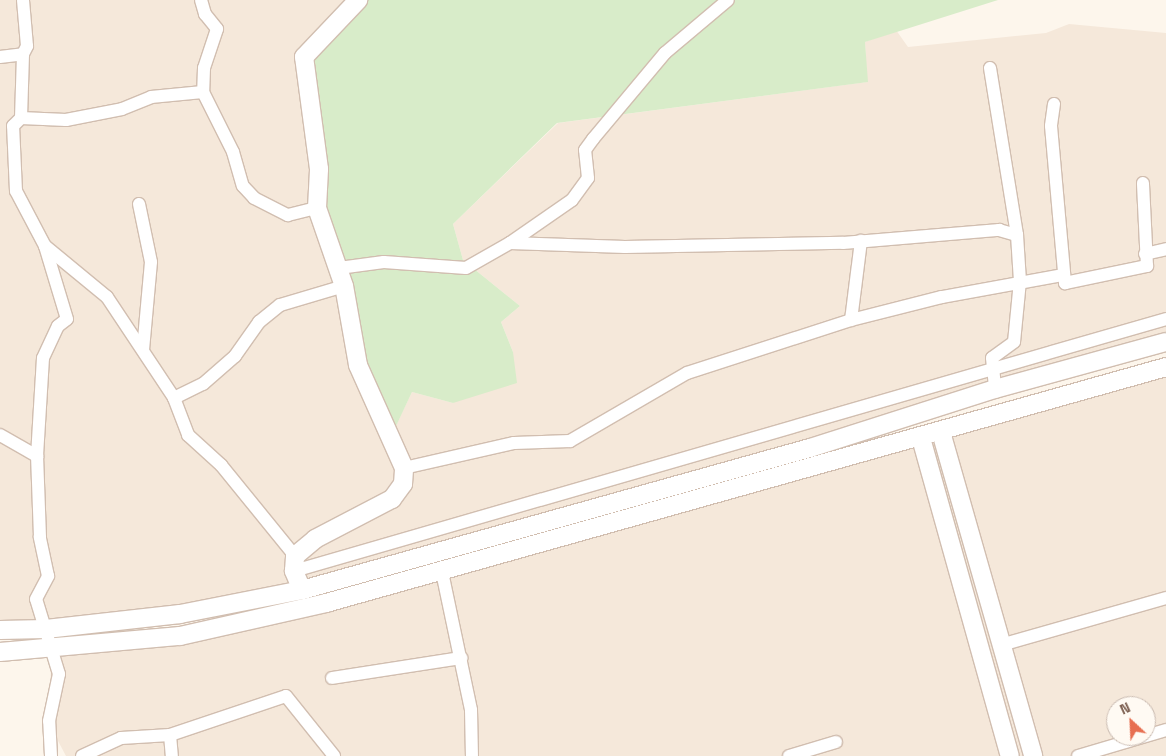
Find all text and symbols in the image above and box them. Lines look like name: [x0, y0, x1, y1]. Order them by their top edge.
north arrow: [1106, 696, 1156, 746]
text: N: [1117, 698, 1133, 718]

